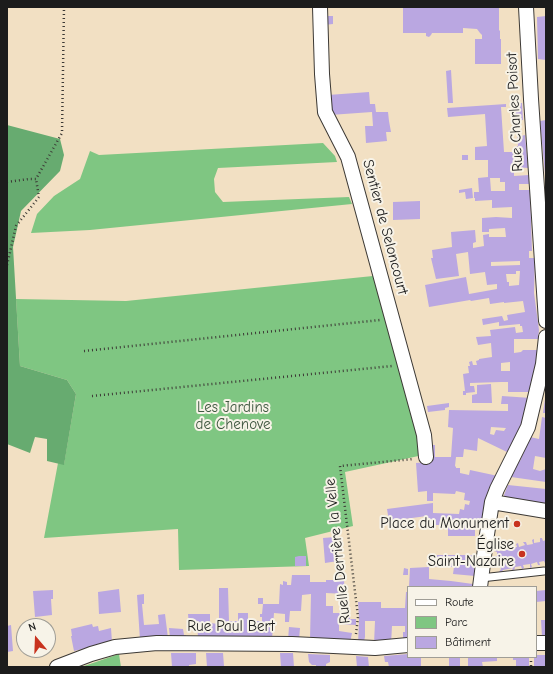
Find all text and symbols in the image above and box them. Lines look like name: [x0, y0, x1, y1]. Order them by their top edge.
street label: Rue Charles Poisot: [503, 52, 527, 172]
street label: Sentier de Seloncourt: [358, 157, 412, 297]
park label: Les Jardins de Chenove: [196, 399, 270, 434]
street label: Ruelle Derrière la Velle: [321, 477, 355, 625]
place label: Place du Monument: [380, 515, 509, 533]
marker: Place du Monument: [512, 519, 522, 529]
place label: Église Saint-Nazaire: [428, 536, 514, 571]
marker: Église Saint-Nazaire: [517, 549, 527, 559]
legend: [407, 586, 537, 658]
text: Route: [445, 595, 474, 609]
text: Parc: [445, 615, 468, 629]
north arrow: [16, 618, 56, 658]
street label: Rue Paul Bert: [187, 618, 275, 636]
text: N: [27, 620, 38, 634]
text: Bâtiment: [445, 635, 491, 649]

